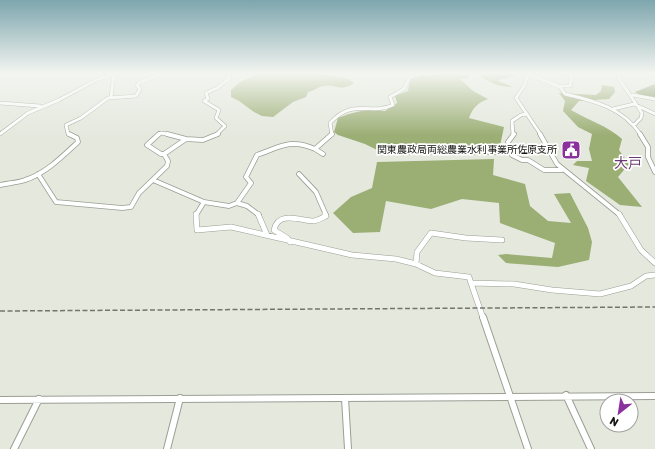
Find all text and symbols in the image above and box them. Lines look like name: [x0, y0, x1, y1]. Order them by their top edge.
public building icon: 関東農政局両総農業水利事業所佐原支所: [560, 139, 582, 161]
place label: 関東農政局両総農業水利事業所佐原支所: [377, 144, 557, 156]
district label: 大戸: [614, 155, 642, 172]
north arrow: [599, 393, 639, 433]
text: N: [608, 414, 621, 429]

